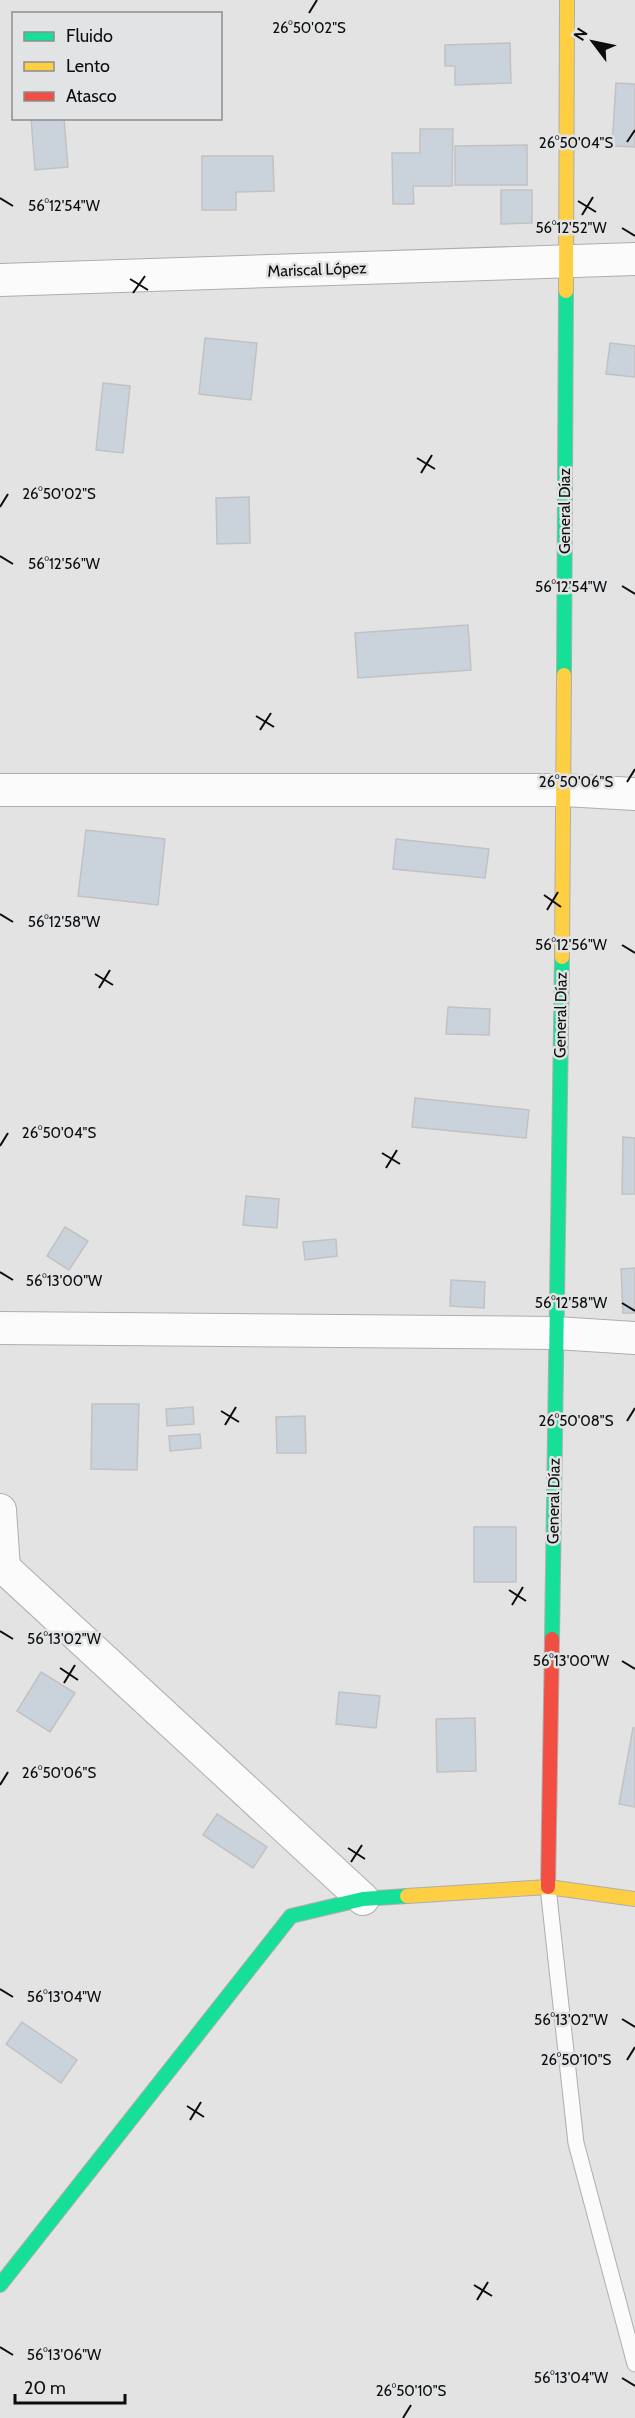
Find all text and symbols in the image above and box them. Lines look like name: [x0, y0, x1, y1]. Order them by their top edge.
legend: [12, 12, 222, 120]
north arrow: [563, 12, 623, 72]
text: 26°50'02"S: [272, 19, 346, 37]
text: N: [570, 24, 592, 44]
text: Fluido: [66, 25, 113, 47]
text: Lento: [66, 55, 110, 77]
text: Atasco: [66, 85, 117, 107]
text: 26°50'04"S: [539, 134, 613, 152]
text: 56°12'54"W: [28, 197, 101, 215]
text: 56°12'52"W: [535, 219, 607, 237]
street label: Mariscal López: [267, 258, 367, 281]
street label: General Díaz: [555, 467, 574, 554]
text: 26°50'02"S: [22, 485, 96, 503]
text: 56°12'56"W: [28, 555, 101, 573]
text: 56°12'54"W: [535, 578, 608, 596]
text: 26°50'06"S: [539, 773, 613, 791]
text: 56°12'58"W: [28, 913, 101, 931]
text: 56°12'56"W: [535, 936, 608, 954]
street label: General Díaz: [550, 971, 571, 1058]
text: 26°50'04"S: [22, 1124, 96, 1142]
text: 56°13'00"W: [26, 1272, 103, 1290]
text: 56°12'58"W: [535, 1294, 608, 1312]
text: 26°50'08"S: [539, 1412, 614, 1430]
street label: General Díaz: [543, 1457, 564, 1544]
text: 56°13'02"W: [27, 1630, 102, 1648]
text: 56°13'00"W: [533, 1652, 610, 1670]
text: 26°50'06"S: [22, 1764, 96, 1782]
text: 56°13'04"W: [27, 1988, 102, 2006]
text: 56°13'02"W: [534, 2011, 609, 2029]
text: 26°50'10"S: [541, 2051, 612, 2069]
text: 56°13'06"W: [27, 2346, 102, 2364]
scale bar: [15, 2367, 124, 2405]
text: 56°13'04"W: [534, 2369, 609, 2387]
text: 20 m: [24, 2377, 66, 2399]
text: 26°50'10"S: [376, 2382, 447, 2400]

